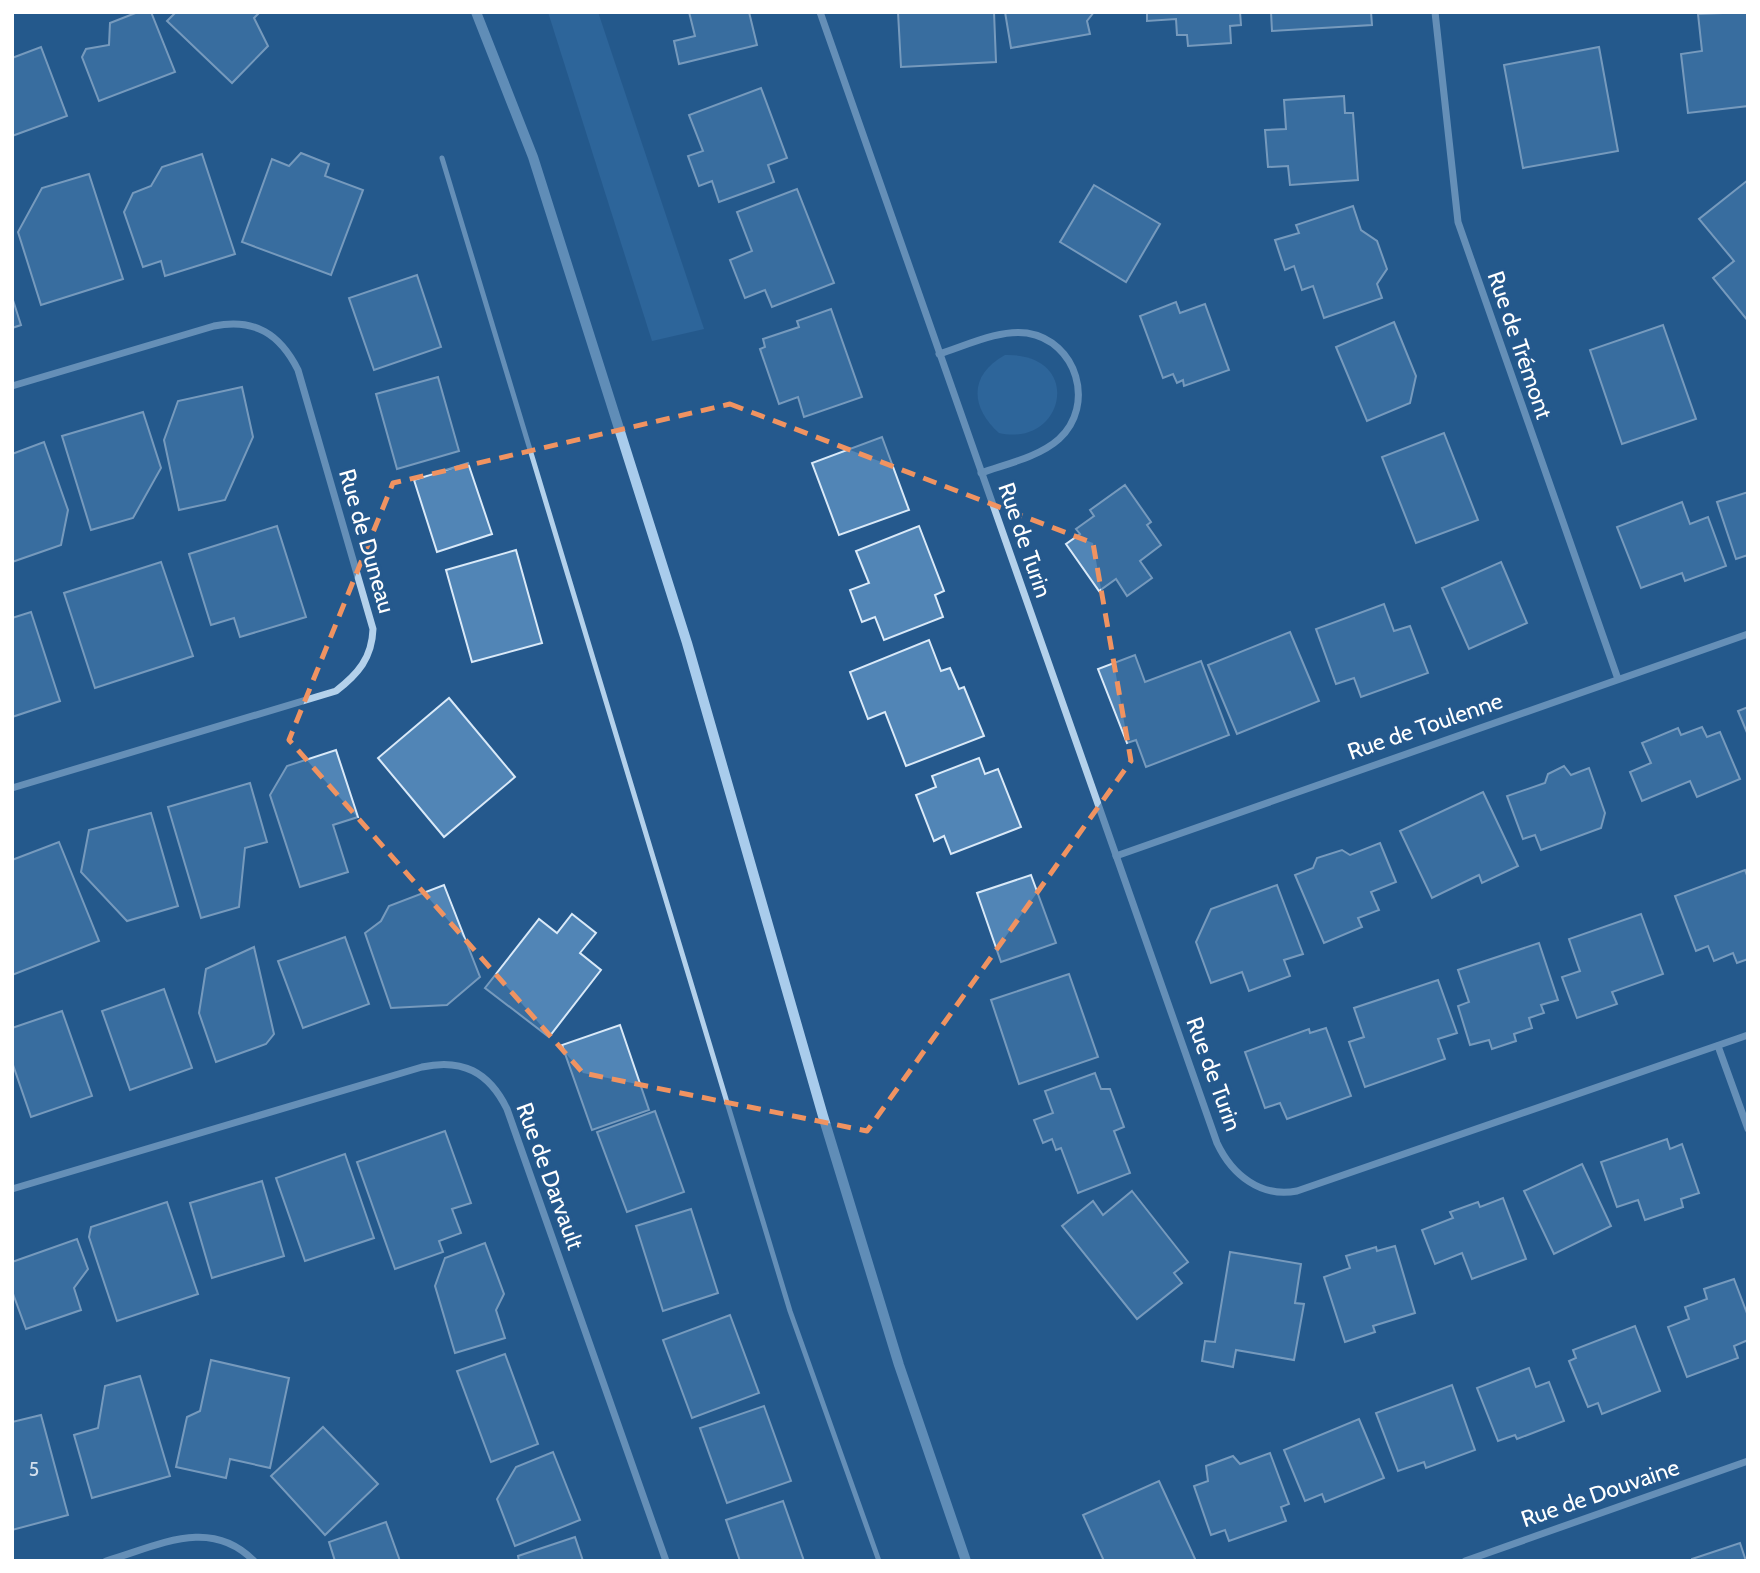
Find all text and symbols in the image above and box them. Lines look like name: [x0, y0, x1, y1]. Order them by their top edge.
street label: Rue de Trémont: [1482, 267, 1558, 423]
street label: Rue de Duneau: [333, 466, 401, 616]
street label: Rue de Turin: [992, 479, 1058, 601]
street label: Rue de Toulenne: [1344, 686, 1506, 766]
street label: Rue de Turin: [1180, 1013, 1248, 1135]
street label: Rue de Darvault: [510, 1099, 590, 1254]
street label: Rue de Douvaine: [1517, 1453, 1683, 1533]
house number: 5: [29, 1458, 39, 1481]

